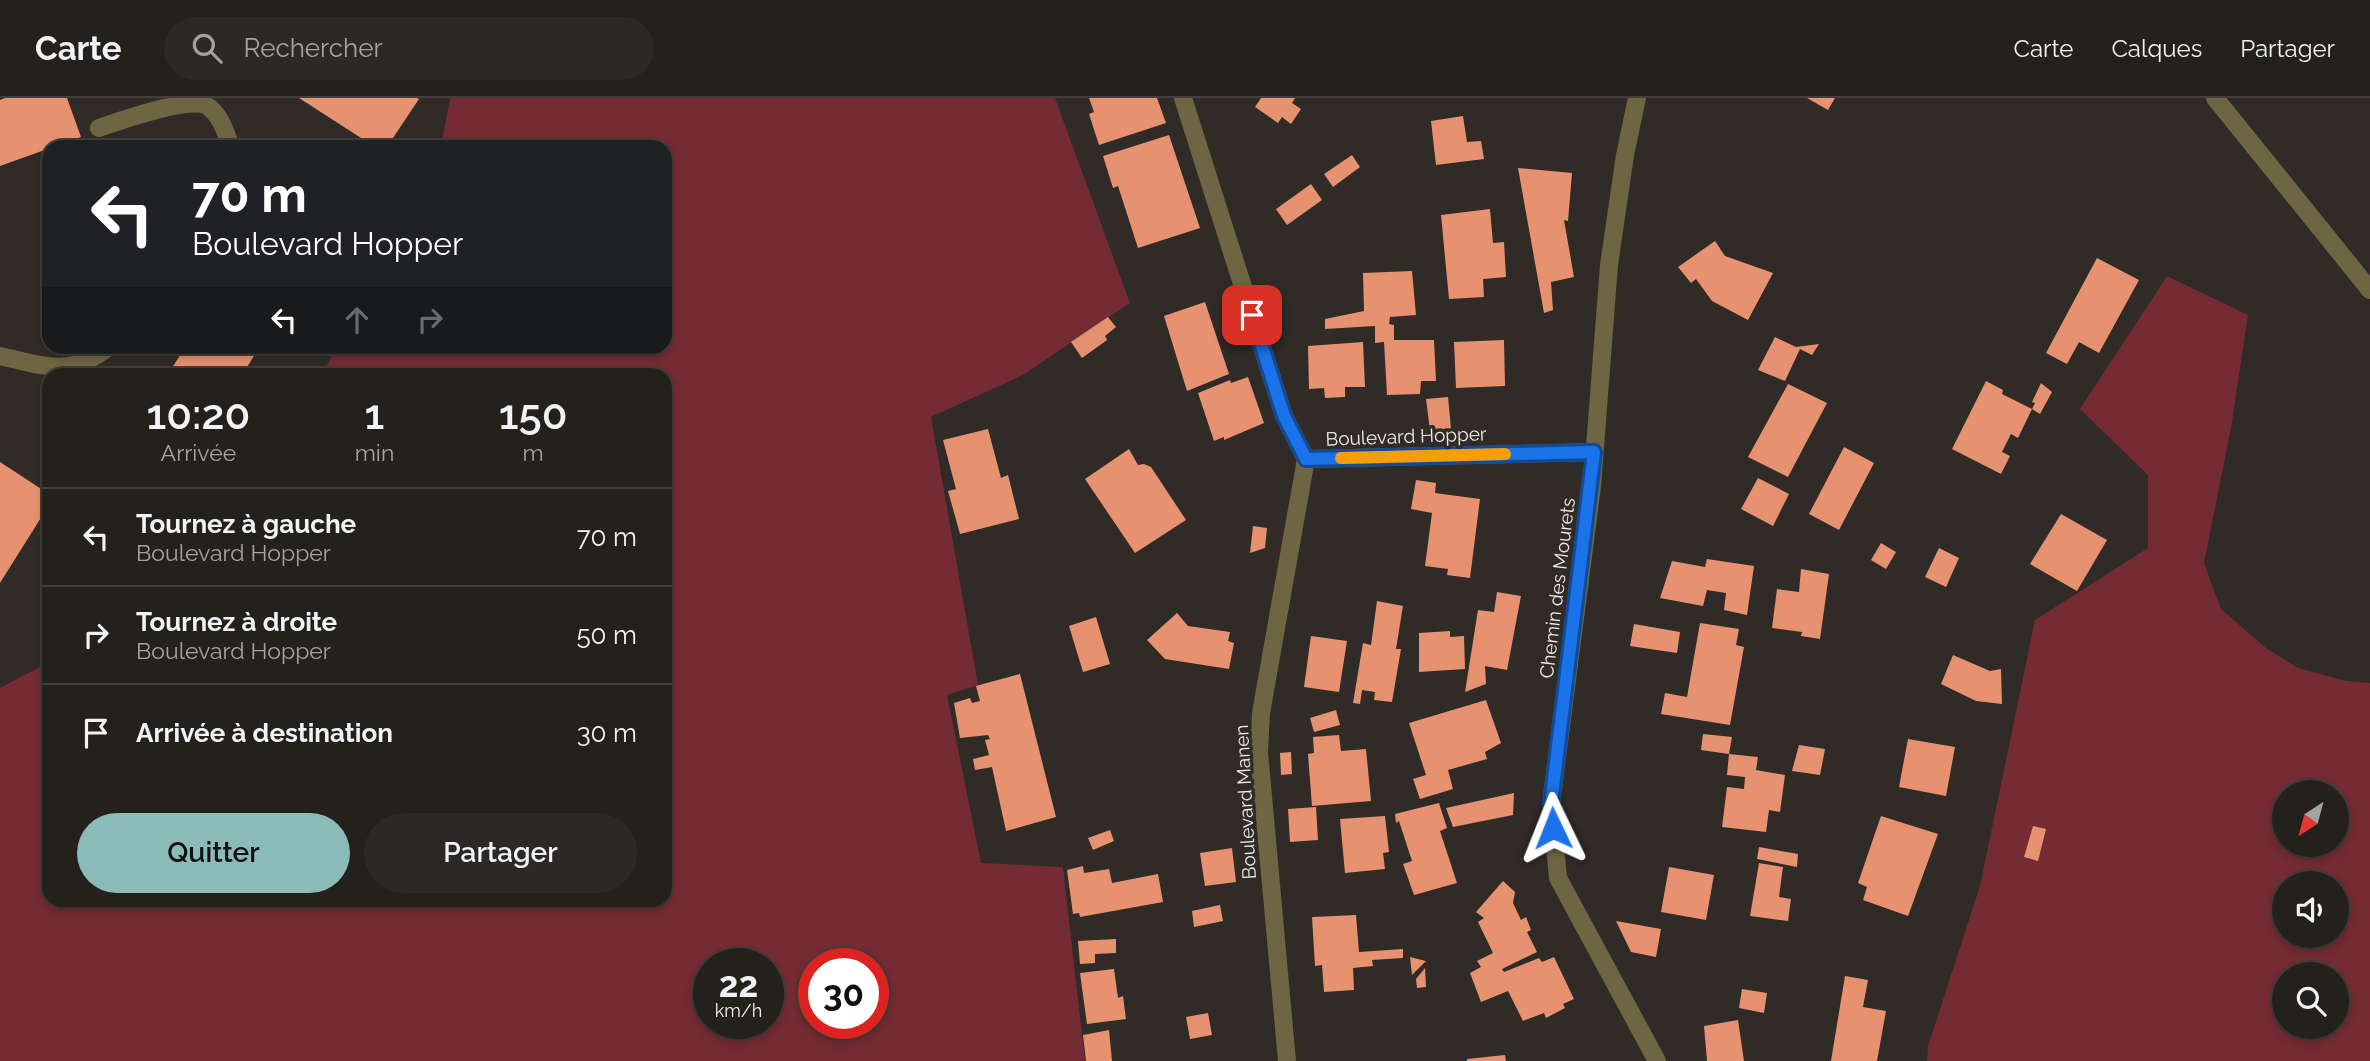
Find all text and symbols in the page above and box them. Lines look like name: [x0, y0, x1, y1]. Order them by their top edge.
search box: [164, 17, 654, 80]
text: Carte: [35, 29, 122, 68]
icon: search: [188, 29, 226, 67]
text: Rechercher: [244, 33, 383, 63]
text: Carte: [2014, 34, 2073, 63]
text: Calques: [2111, 34, 2202, 63]
text: Partager: [2240, 34, 2335, 63]
text: 70 m: [192, 166, 307, 223]
icon: left: [77, 168, 168, 259]
text: Boulevard Hopper: [192, 225, 463, 262]
pin: [1222, 285, 1282, 345]
icon: arrive: [1233, 296, 1271, 334]
icon: left: [265, 301, 303, 339]
icon: ahead: [338, 301, 376, 339]
icon: right: [411, 301, 449, 339]
text: 10:20: [146, 390, 250, 439]
text: 1: [365, 390, 384, 439]
text: 150: [499, 390, 567, 439]
street label: Boulevard Hopper: [1325, 422, 1487, 450]
text: Arrivée: [161, 439, 236, 466]
text: min: [355, 439, 394, 466]
text: m: [523, 439, 544, 466]
street label: Chemin des Mourets: [1535, 496, 1579, 680]
text: Tournez à gauche: [136, 509, 356, 539]
icon: left: [77, 518, 115, 556]
text: 70 m: [577, 522, 637, 552]
text: Boulevard Hopper: [136, 539, 331, 566]
text: Tournez à droite: [136, 607, 337, 637]
icon: right: [77, 616, 115, 654]
text: 50 m: [576, 620, 637, 650]
text: Boulevard Hopper: [136, 637, 331, 664]
icon: arrive: [77, 714, 115, 752]
text: Arrivée à destination: [136, 718, 393, 748]
text: 30 m: [577, 718, 637, 748]
street label: Boulevard Manen: [1230, 724, 1260, 880]
north arrow: [2272, 780, 2348, 858]
map controls: [2272, 780, 2349, 1039]
position arrow: [1516, 791, 1590, 865]
button: Quitter: [77, 813, 350, 893]
button: Partager: [364, 813, 637, 893]
button: sound: [2272, 871, 2349, 948]
speed limit sign: 30: [798, 948, 889, 1039]
button: search: [2272, 962, 2349, 1039]
text: 22: [719, 964, 758, 1005]
text: km/h: [715, 1000, 762, 1021]

